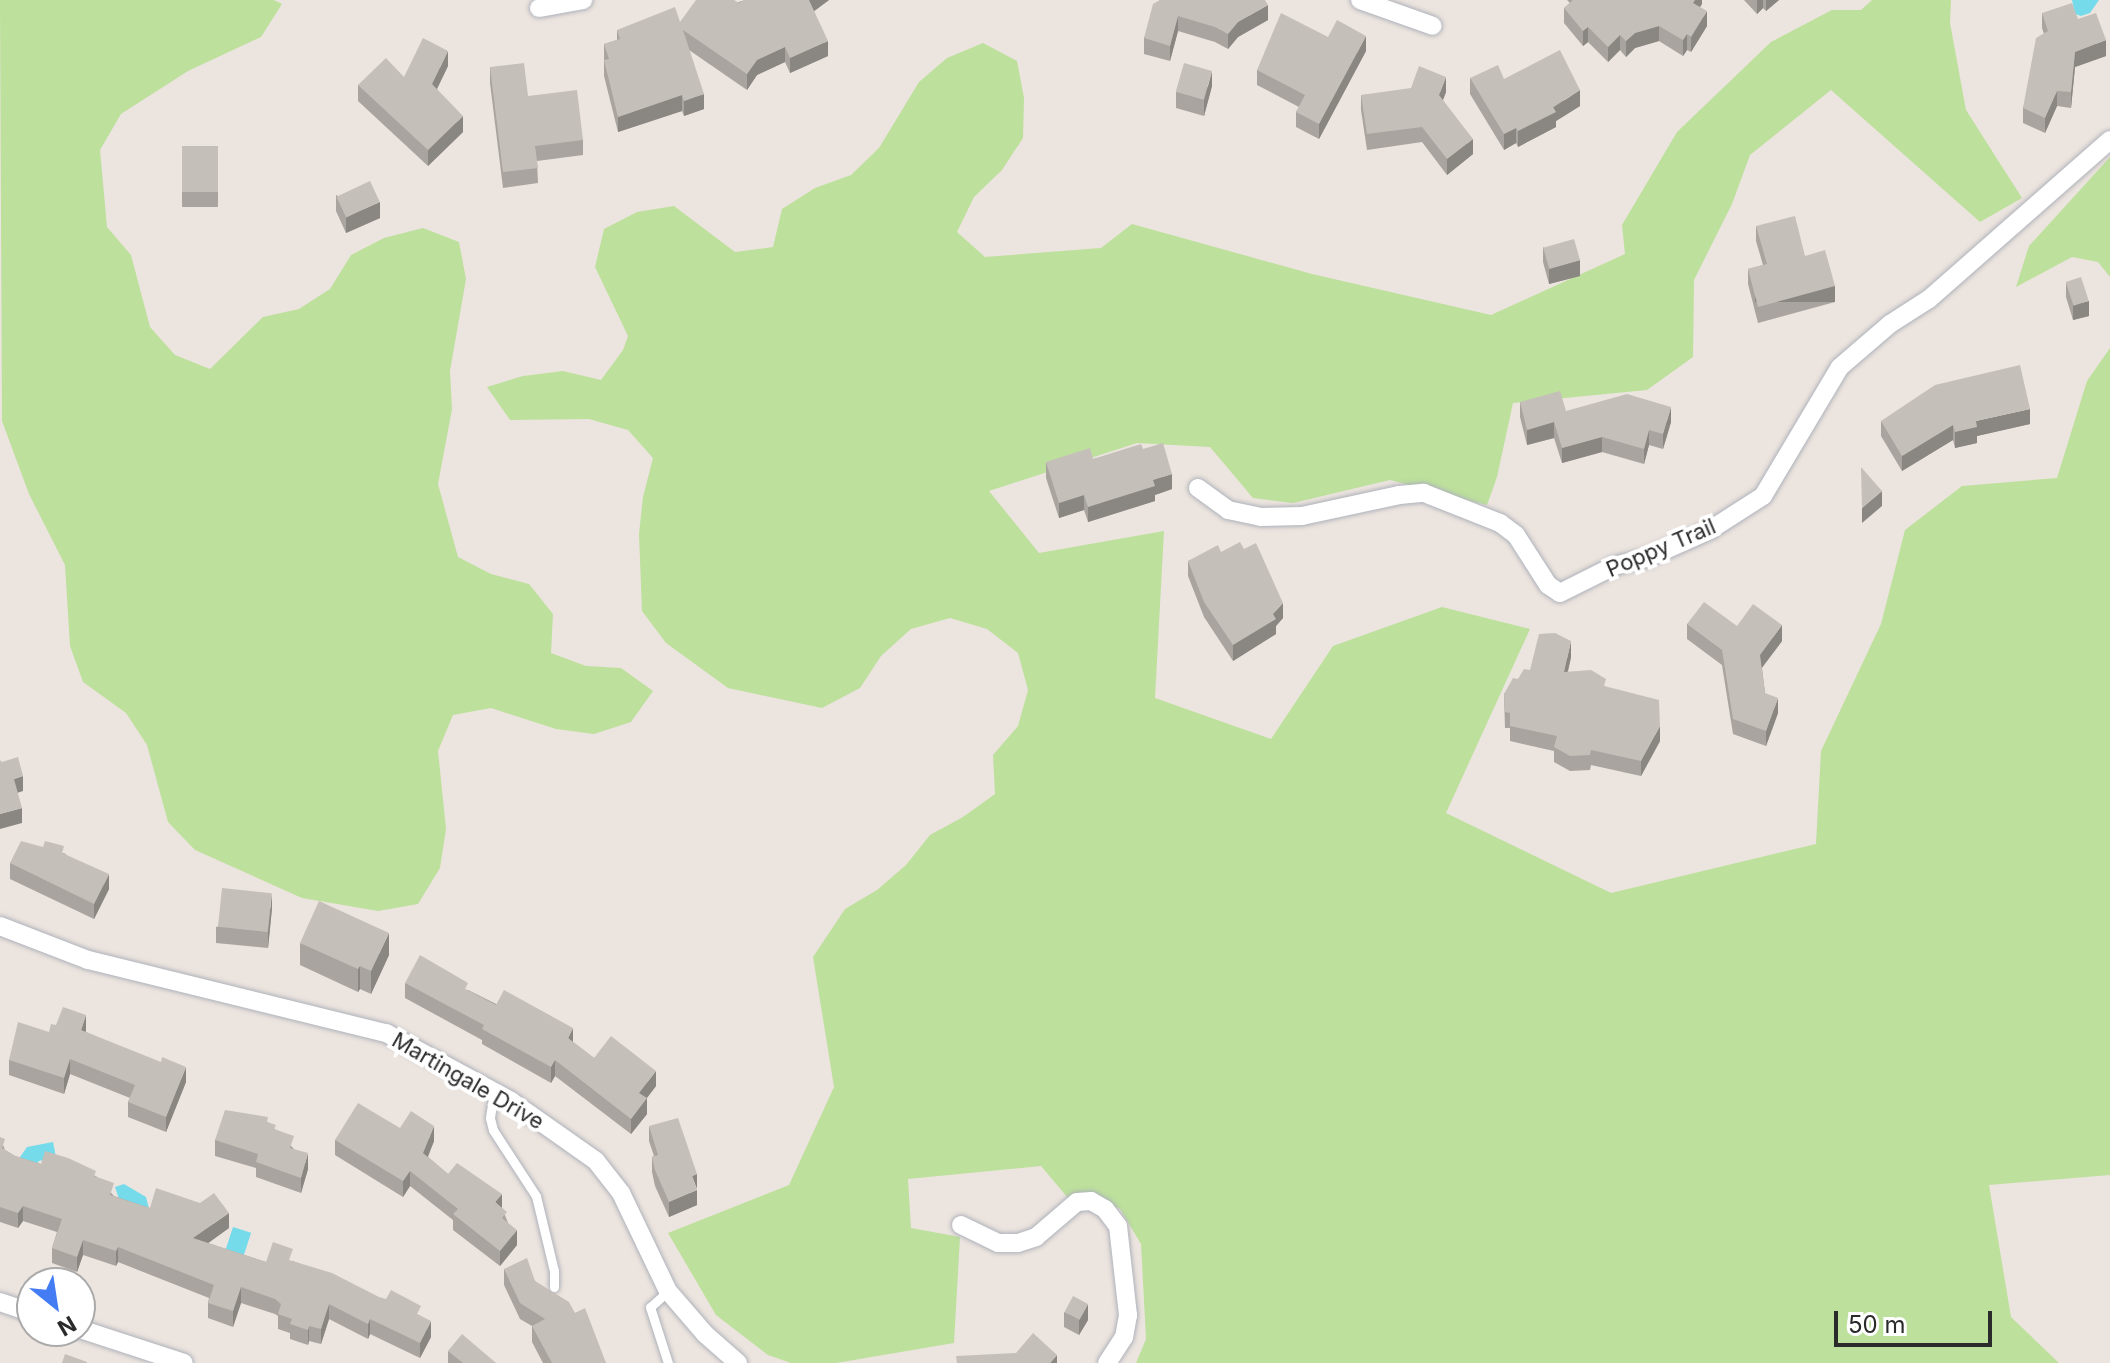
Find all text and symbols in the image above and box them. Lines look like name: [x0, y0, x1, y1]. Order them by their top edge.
street label: Poppy Trail: [1602, 513, 1720, 583]
street label: Martingale Drive: [387, 1027, 549, 1135]
north arrow: [16, 1267, 96, 1347]
scale bar: [1838, 1295, 1996, 1345]
text: 50 m: [1848, 1310, 1906, 1339]
text: N: [53, 1311, 81, 1342]

